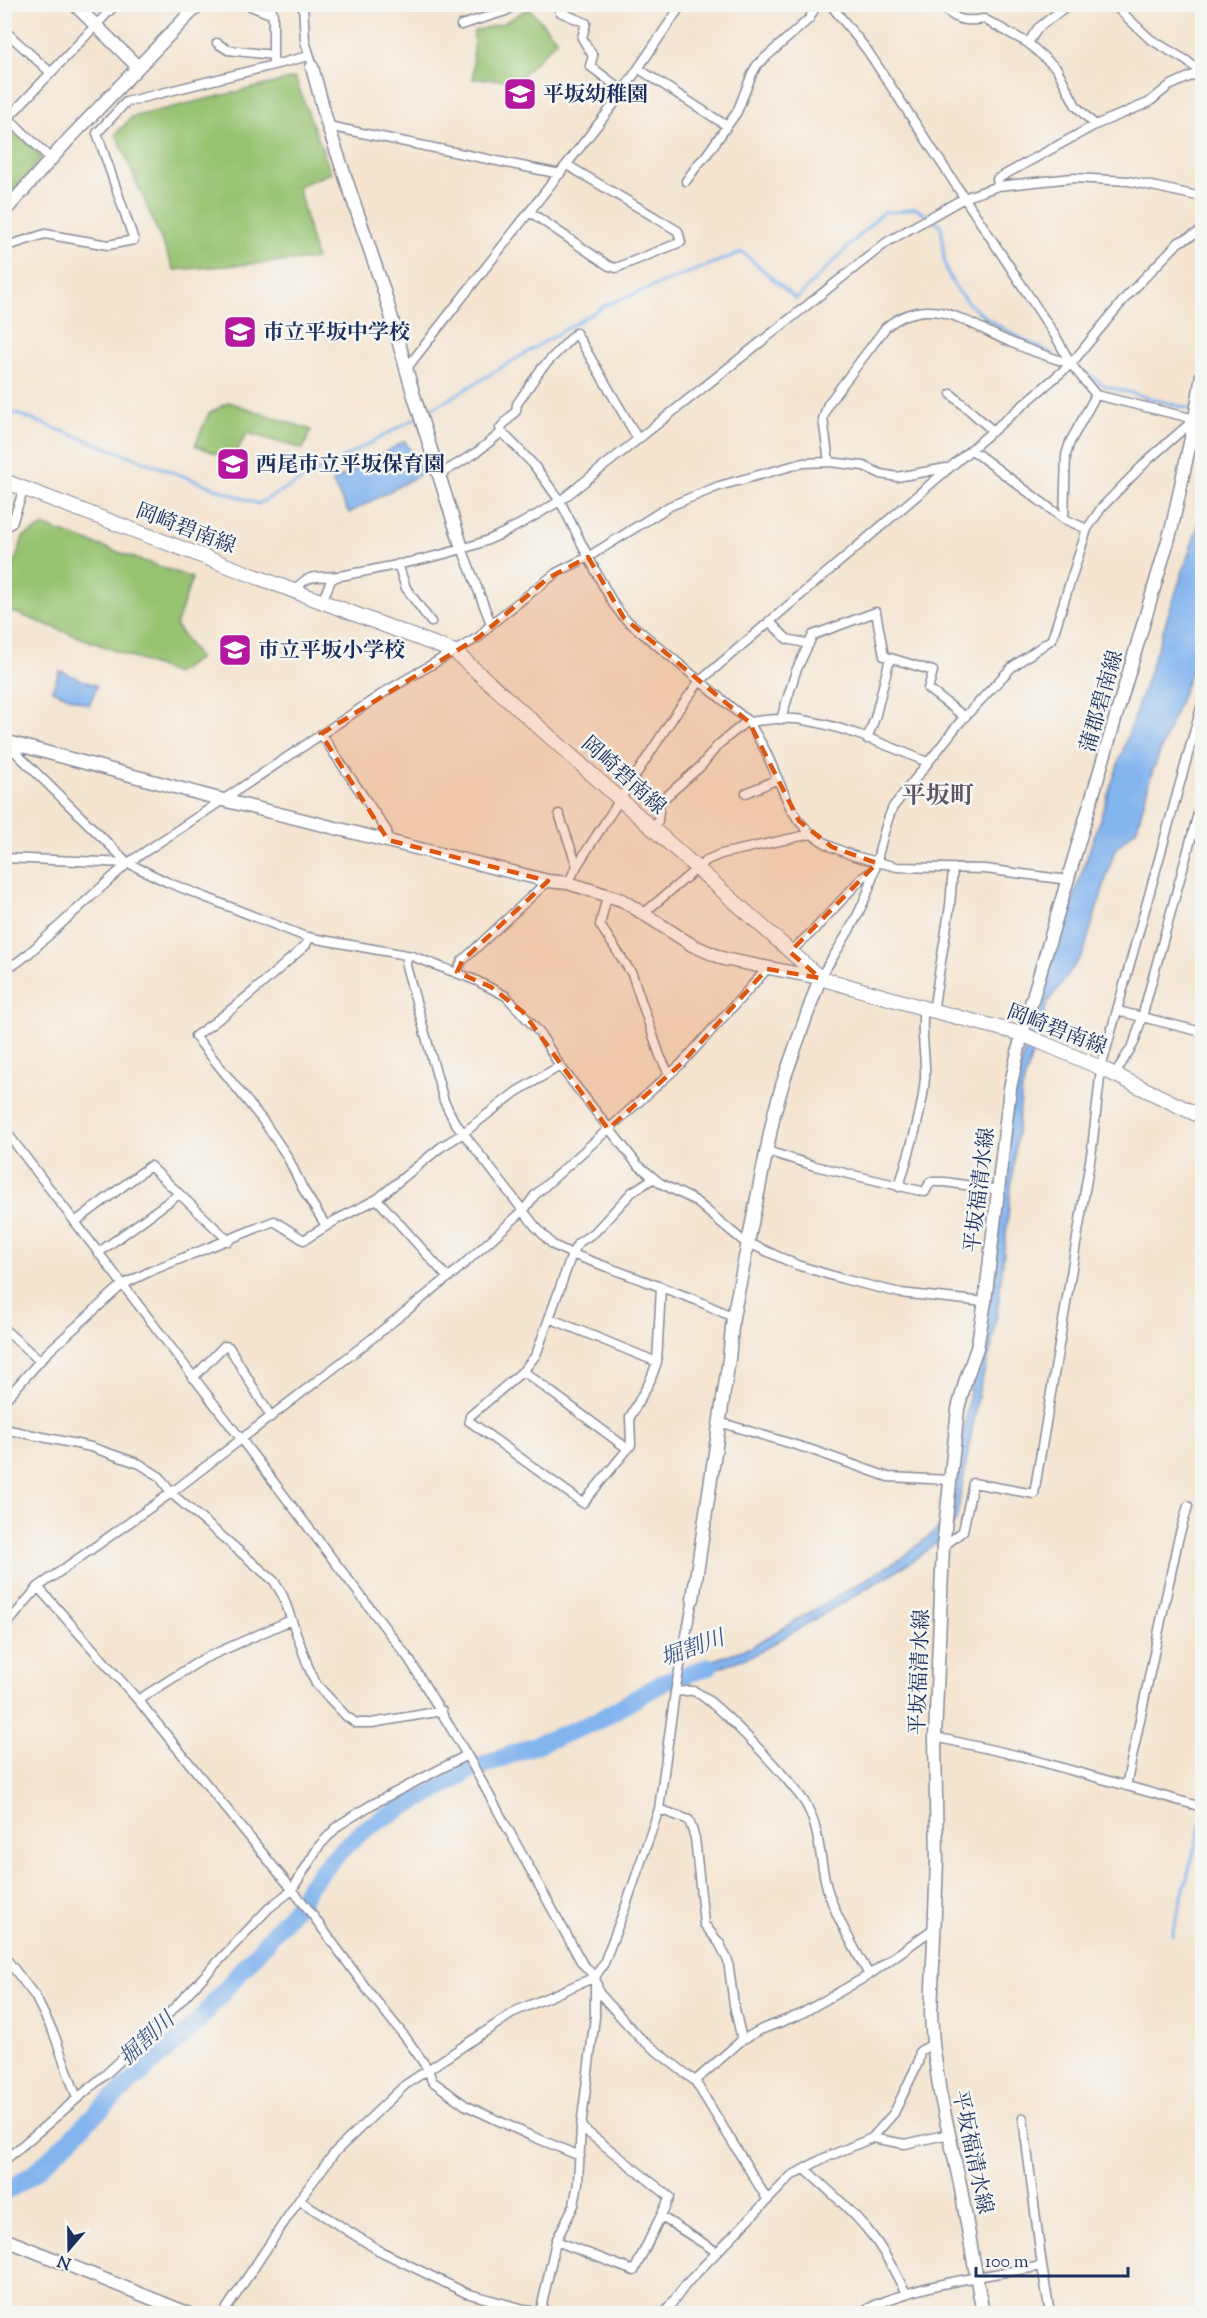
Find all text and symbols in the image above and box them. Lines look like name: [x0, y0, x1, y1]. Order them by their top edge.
school or university icon: 平坂幼稚園: [502, 76, 538, 112]
place label: 平坂幼稚園: [543, 81, 648, 111]
school or university icon: 市立平坂中学校: [222, 314, 258, 350]
place label: 市立平坂中学校: [263, 319, 410, 349]
school or university icon: 西尾市立平坂保育園: [215, 446, 251, 482]
place label: 西尾市立平坂保育園: [256, 451, 445, 481]
street label: 岡崎碧南線: [131, 497, 240, 563]
school or university icon: 市立平坂小学校: [217, 632, 253, 668]
place label: 市立平坂小学校: [258, 637, 405, 667]
street label: 蒲郡碧南線: [1074, 647, 1132, 756]
street label: 岡崎碧南線: [574, 730, 672, 823]
district label: 平坂町: [902, 780, 974, 814]
street label: 岡崎碧南線: [1002, 998, 1111, 1064]
street label: 平坂福清水線: [958, 1126, 1004, 1255]
street label: 平坂福清水線: [904, 1609, 938, 1736]
water label: 堀割川: [657, 1623, 731, 1676]
water label: 掘割川: [113, 2005, 185, 2074]
street label: 平坂福清水線: [943, 2088, 999, 2217]
north arrow: [39, 2219, 99, 2279]
scale bar: [976, 2240, 1128, 2278]
text: N: [55, 2248, 75, 2274]
text: 100 m: [985, 2250, 1029, 2276]

